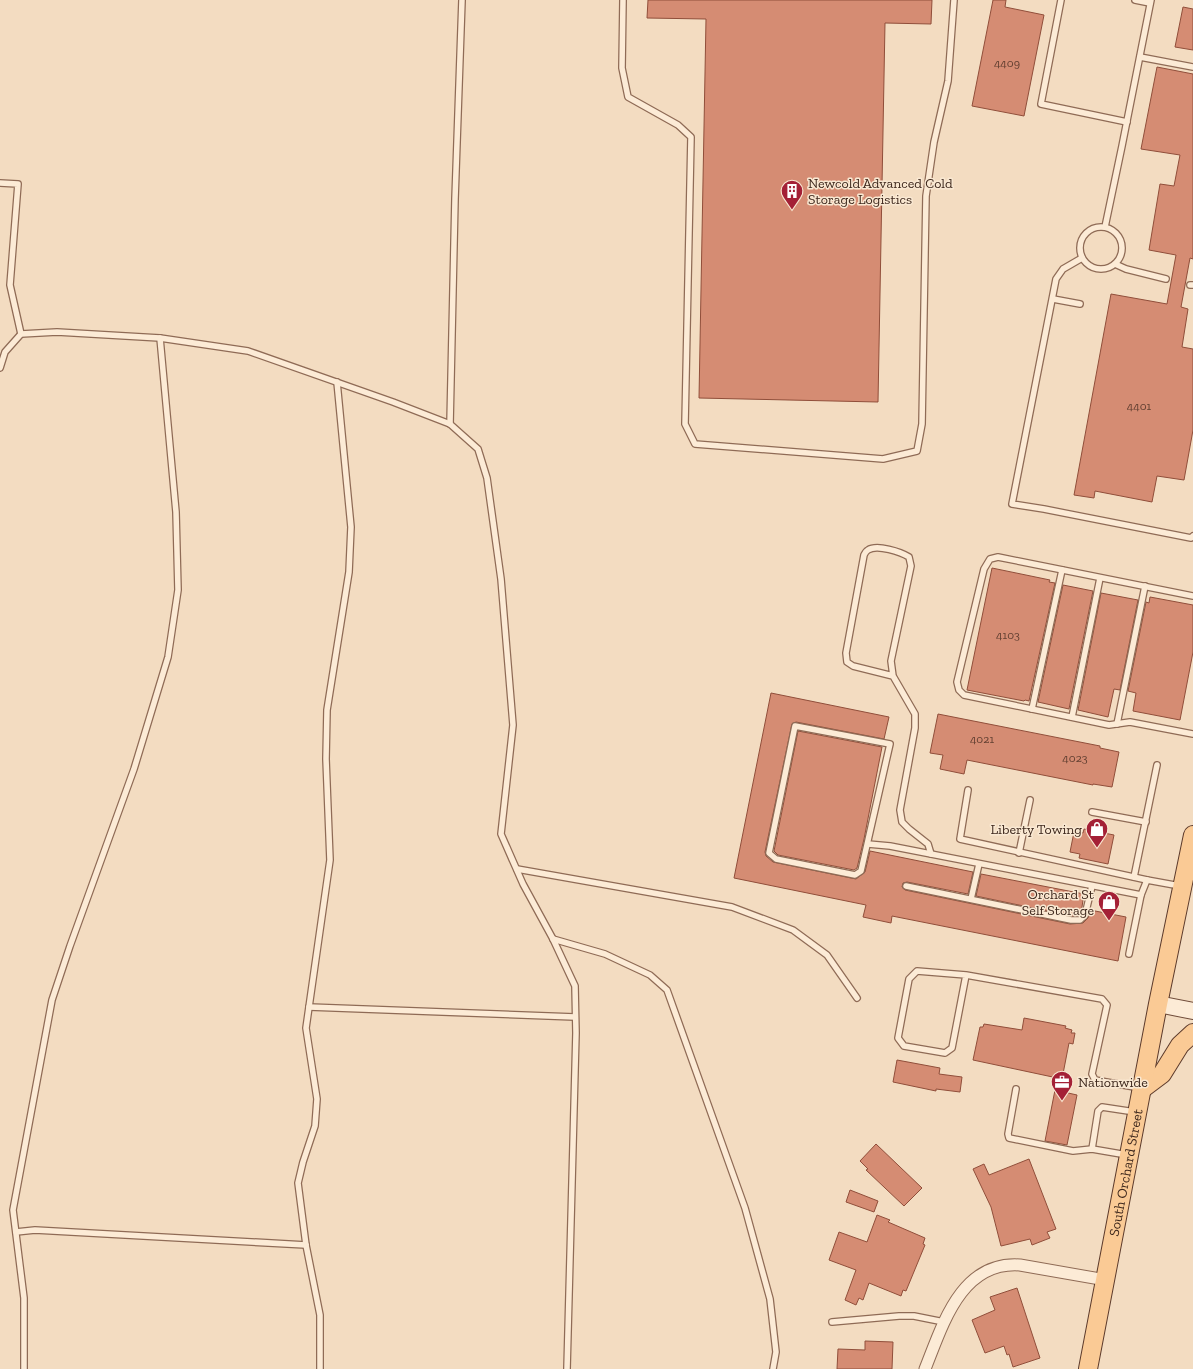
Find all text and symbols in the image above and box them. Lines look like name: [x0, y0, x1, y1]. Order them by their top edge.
house number: 4409: [994, 56, 1020, 70]
place label: Newcold Advanced Cold Storage Logistics: [808, 175, 953, 208]
building icon: Newcold Advanced Cold Storage Logistics: [779, 178, 805, 211]
house number: 4401: [1127, 399, 1152, 413]
house number: 4103: [996, 628, 1020, 642]
house number: 4021: [970, 732, 994, 746]
house number: 4023: [1062, 751, 1088, 765]
shop icon: Liberty Towing: [1084, 816, 1110, 849]
place label: Liberty Towing: [990, 821, 1082, 838]
place label: Orchard St Self Storage: [1022, 886, 1095, 919]
shop icon: Orchard St Self Storage: [1096, 889, 1122, 922]
office icon: Nationwide: [1049, 1069, 1075, 1102]
place label: Nationwide: [1078, 1074, 1148, 1091]
street label: South Orchard Street: [1106, 1107, 1147, 1238]

